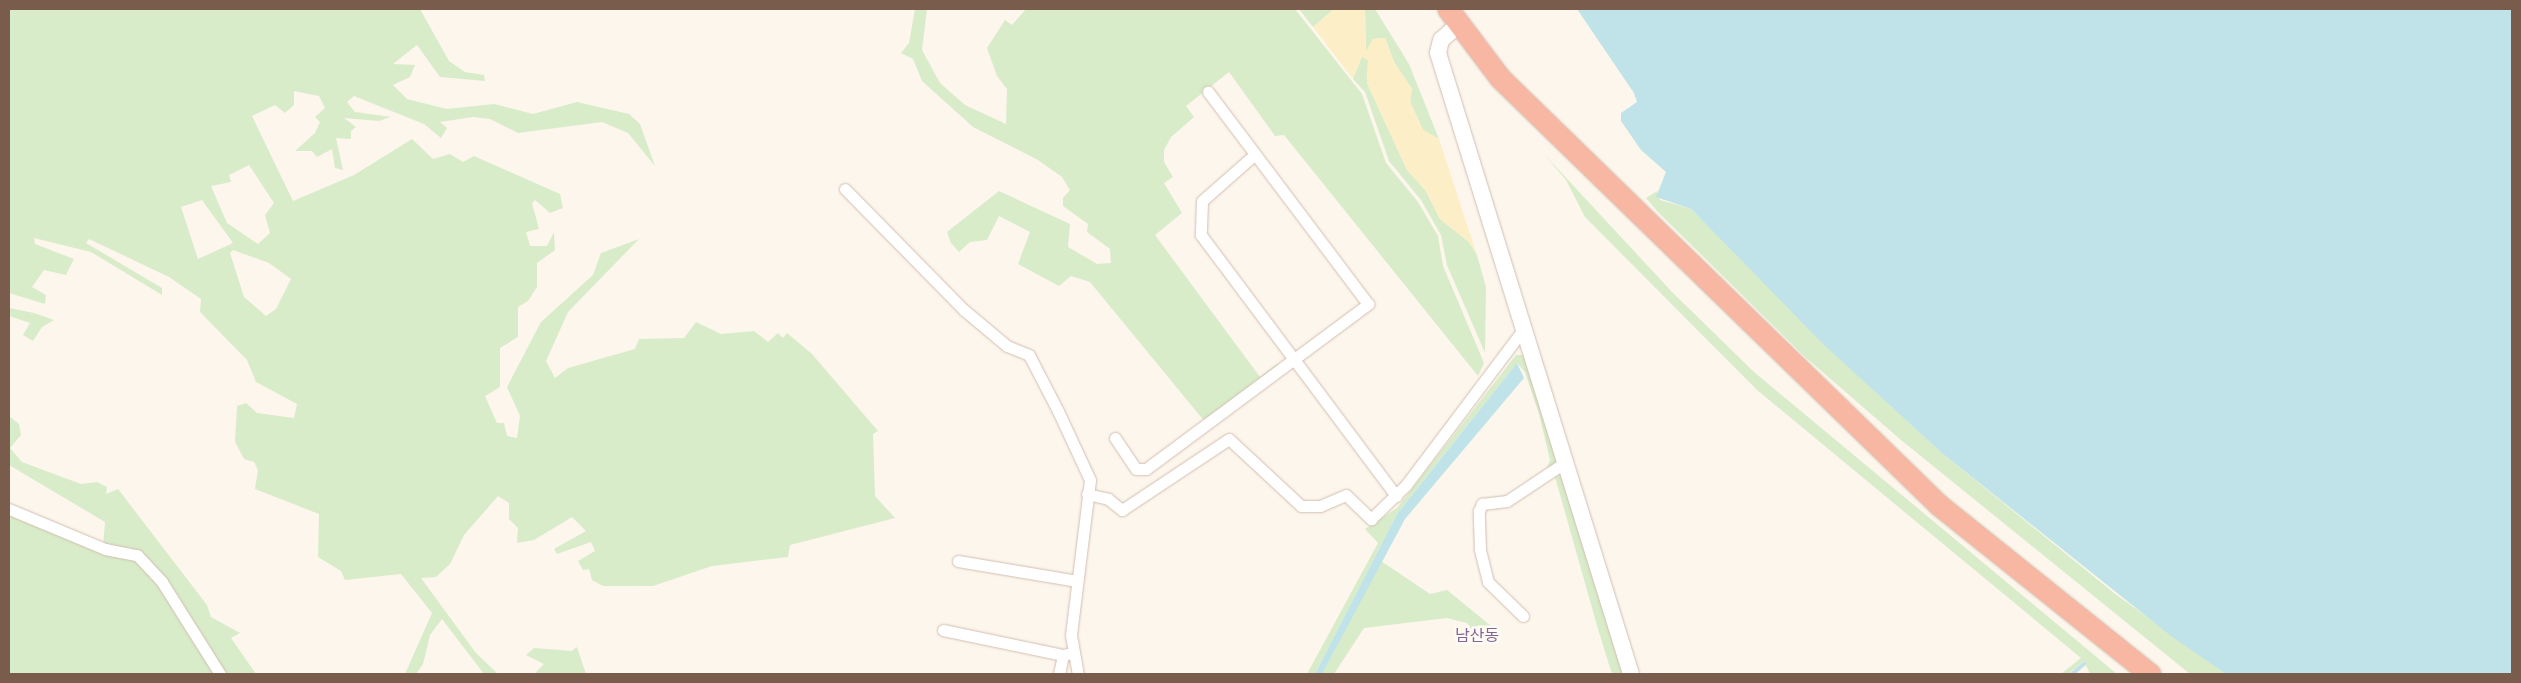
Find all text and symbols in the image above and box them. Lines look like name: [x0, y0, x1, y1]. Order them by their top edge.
district label: 남산동: [1455, 626, 1499, 646]

